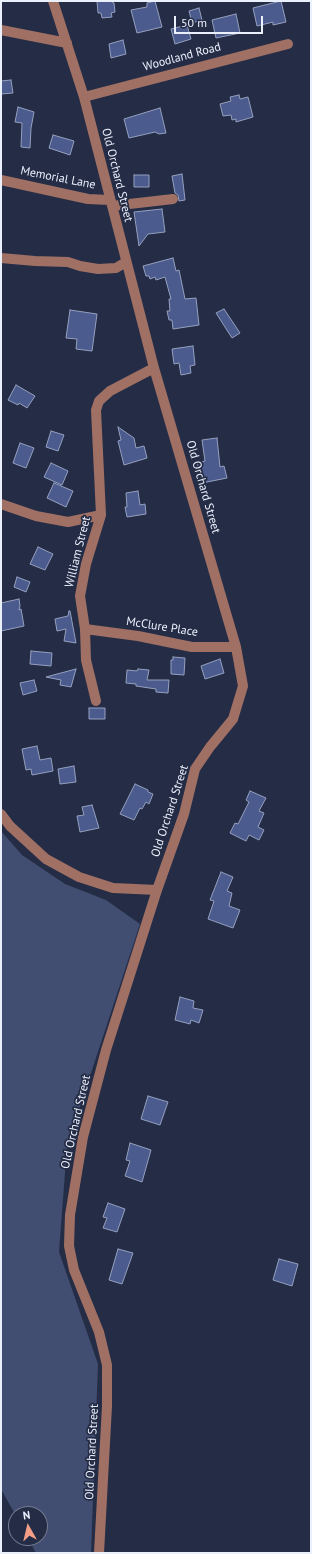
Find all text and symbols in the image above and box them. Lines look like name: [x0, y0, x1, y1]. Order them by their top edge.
scale bar: [176, 8, 265, 34]
text: 50 m: [181, 15, 207, 30]
street label: Woodland Road: [142, 40, 222, 74]
street label: Old Orchard Street: [98, 127, 136, 223]
street label: Memorial Lane: [19, 164, 97, 192]
street label: Old Orchard Street: [183, 439, 223, 535]
street label: William Street: [62, 515, 94, 589]
street label: McClure Place: [125, 614, 199, 640]
street label: Old Orchard Street: [148, 763, 192, 859]
street label: Old Orchard Street: [58, 1074, 94, 1170]
street label: Old Orchard Street: [82, 1404, 102, 1500]
north arrow: [8, 1506, 48, 1546]
text: N: [22, 1508, 31, 1523]

